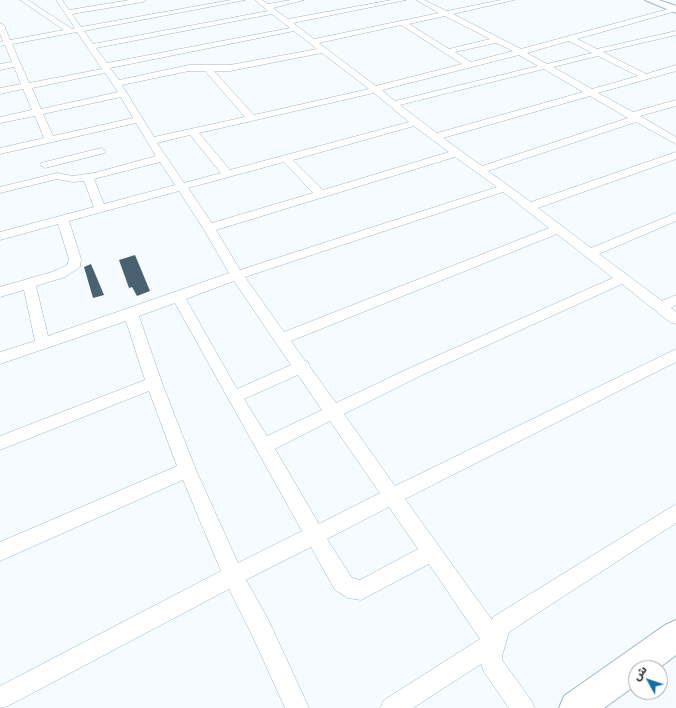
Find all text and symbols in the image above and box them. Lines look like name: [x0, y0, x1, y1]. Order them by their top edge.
north arrow: [628, 660, 668, 700]
text: ش: [629, 663, 650, 683]

